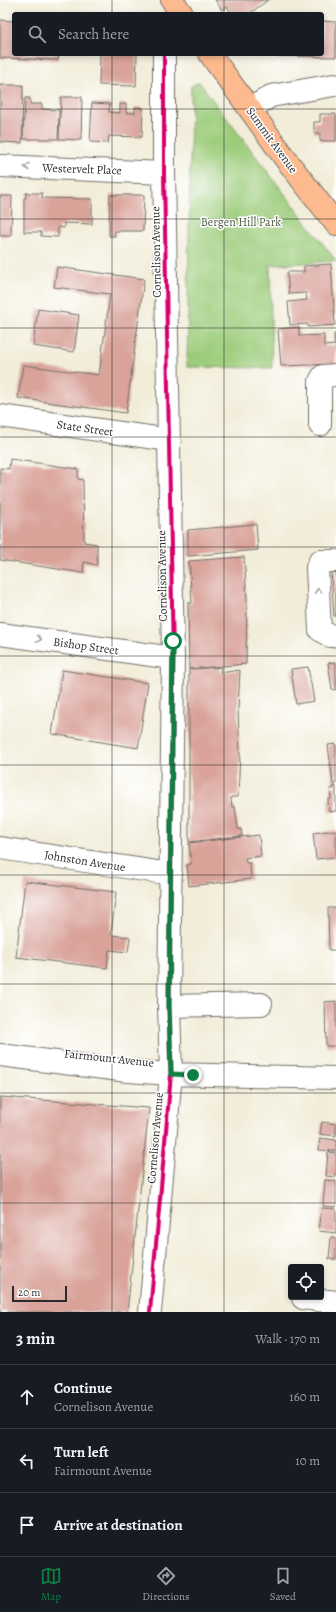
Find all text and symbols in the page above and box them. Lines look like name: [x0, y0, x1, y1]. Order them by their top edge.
search box: [12, 12, 324, 56]
icon: search: [26, 23, 48, 45]
text: Search here: [58, 24, 129, 44]
street label: Summit Avenue: [243, 104, 301, 176]
street label: Westervelt Place: [41, 160, 122, 178]
one-way arrow: [24, 163, 30, 171]
street label: Cornelison Avenue: [147, 206, 165, 298]
park label: Bergen Hill Park: [201, 214, 281, 230]
street label: State Street: [56, 416, 114, 440]
street label: Cornelison Avenue: [153, 530, 171, 622]
one-way arrow: [313, 588, 322, 594]
route start: [164, 632, 182, 650]
street label: Bishop Street: [52, 633, 120, 659]
one-way arrow: [36, 634, 42, 643]
street label: Johnston Avenue: [43, 847, 127, 875]
street label: Fairmount Avenue: [63, 1045, 155, 1071]
route end: [184, 1066, 202, 1084]
street label: Cornelison Avenue: [143, 1092, 167, 1184]
map controls: [288, 1264, 324, 1300]
button: locate: [288, 1264, 324, 1300]
scale bar: [12, 1284, 67, 1303]
text: 20 m: [18, 1285, 40, 1300]
text: 3 min: [16, 1327, 55, 1350]
text: Walk · 170 m: [255, 1330, 320, 1347]
text: Continue: [54, 1378, 112, 1398]
icon: ahead: [16, 1386, 38, 1408]
text: 160 m: [289, 1388, 320, 1405]
text: Cornelison Avenue: [54, 1398, 153, 1415]
text: Turn left: [54, 1442, 109, 1462]
icon: left: [16, 1450, 38, 1472]
text: 10 m: [295, 1452, 320, 1469]
text: Fairmount Avenue: [54, 1462, 152, 1479]
icon: arrive: [16, 1514, 38, 1536]
text: Arrive at destination: [54, 1515, 183, 1535]
tab: Map: [40, 1565, 62, 1604]
tab: Directions: [142, 1565, 190, 1604]
tab: Saved: [270, 1565, 296, 1604]

